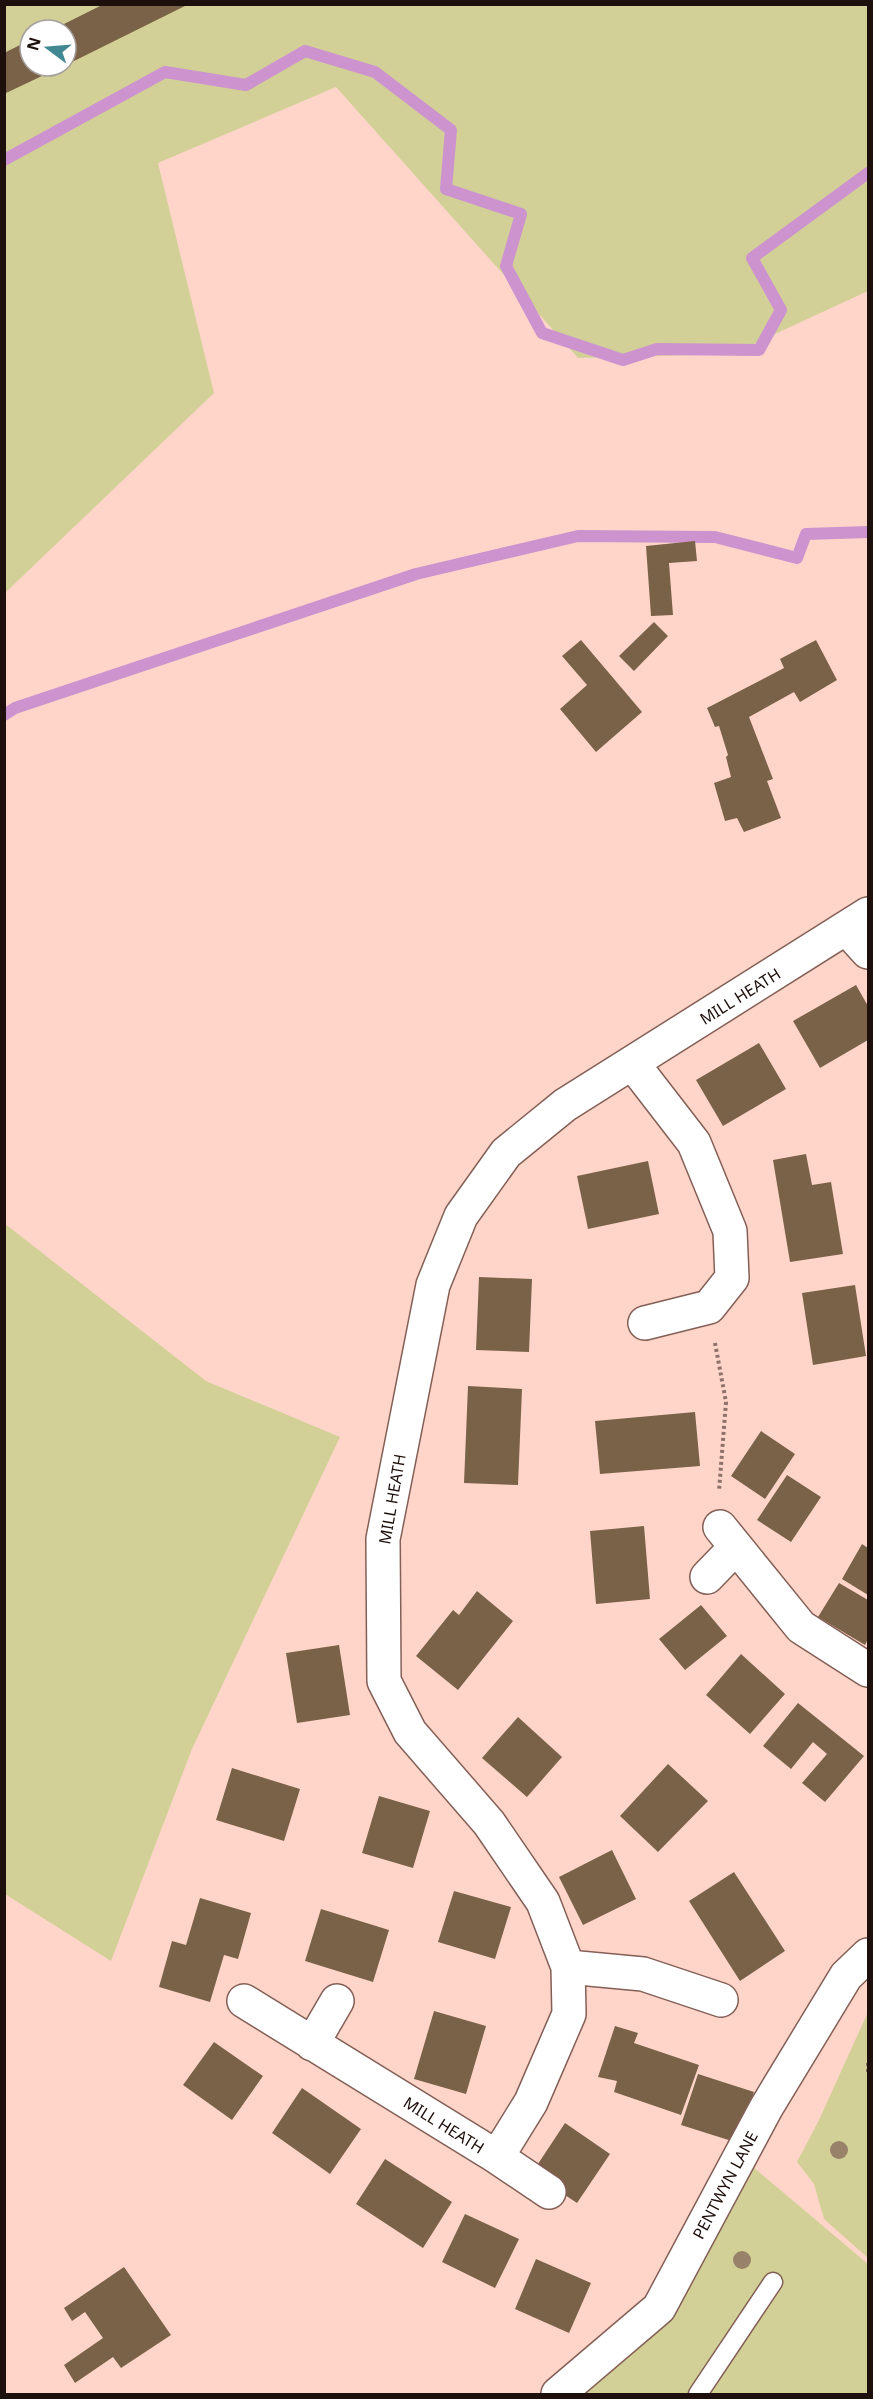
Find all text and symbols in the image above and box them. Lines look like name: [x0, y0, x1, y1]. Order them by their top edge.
north arrow: [18, 18, 78, 78]
text: N: [21, 35, 46, 53]
street label: MILL HEATH: [695, 962, 785, 1030]
street label: MILL HEATH: [373, 1452, 411, 1546]
street label: MILL HEATH: [399, 2091, 489, 2159]
street label: PENTWYN LANE: [687, 2127, 763, 2243]

